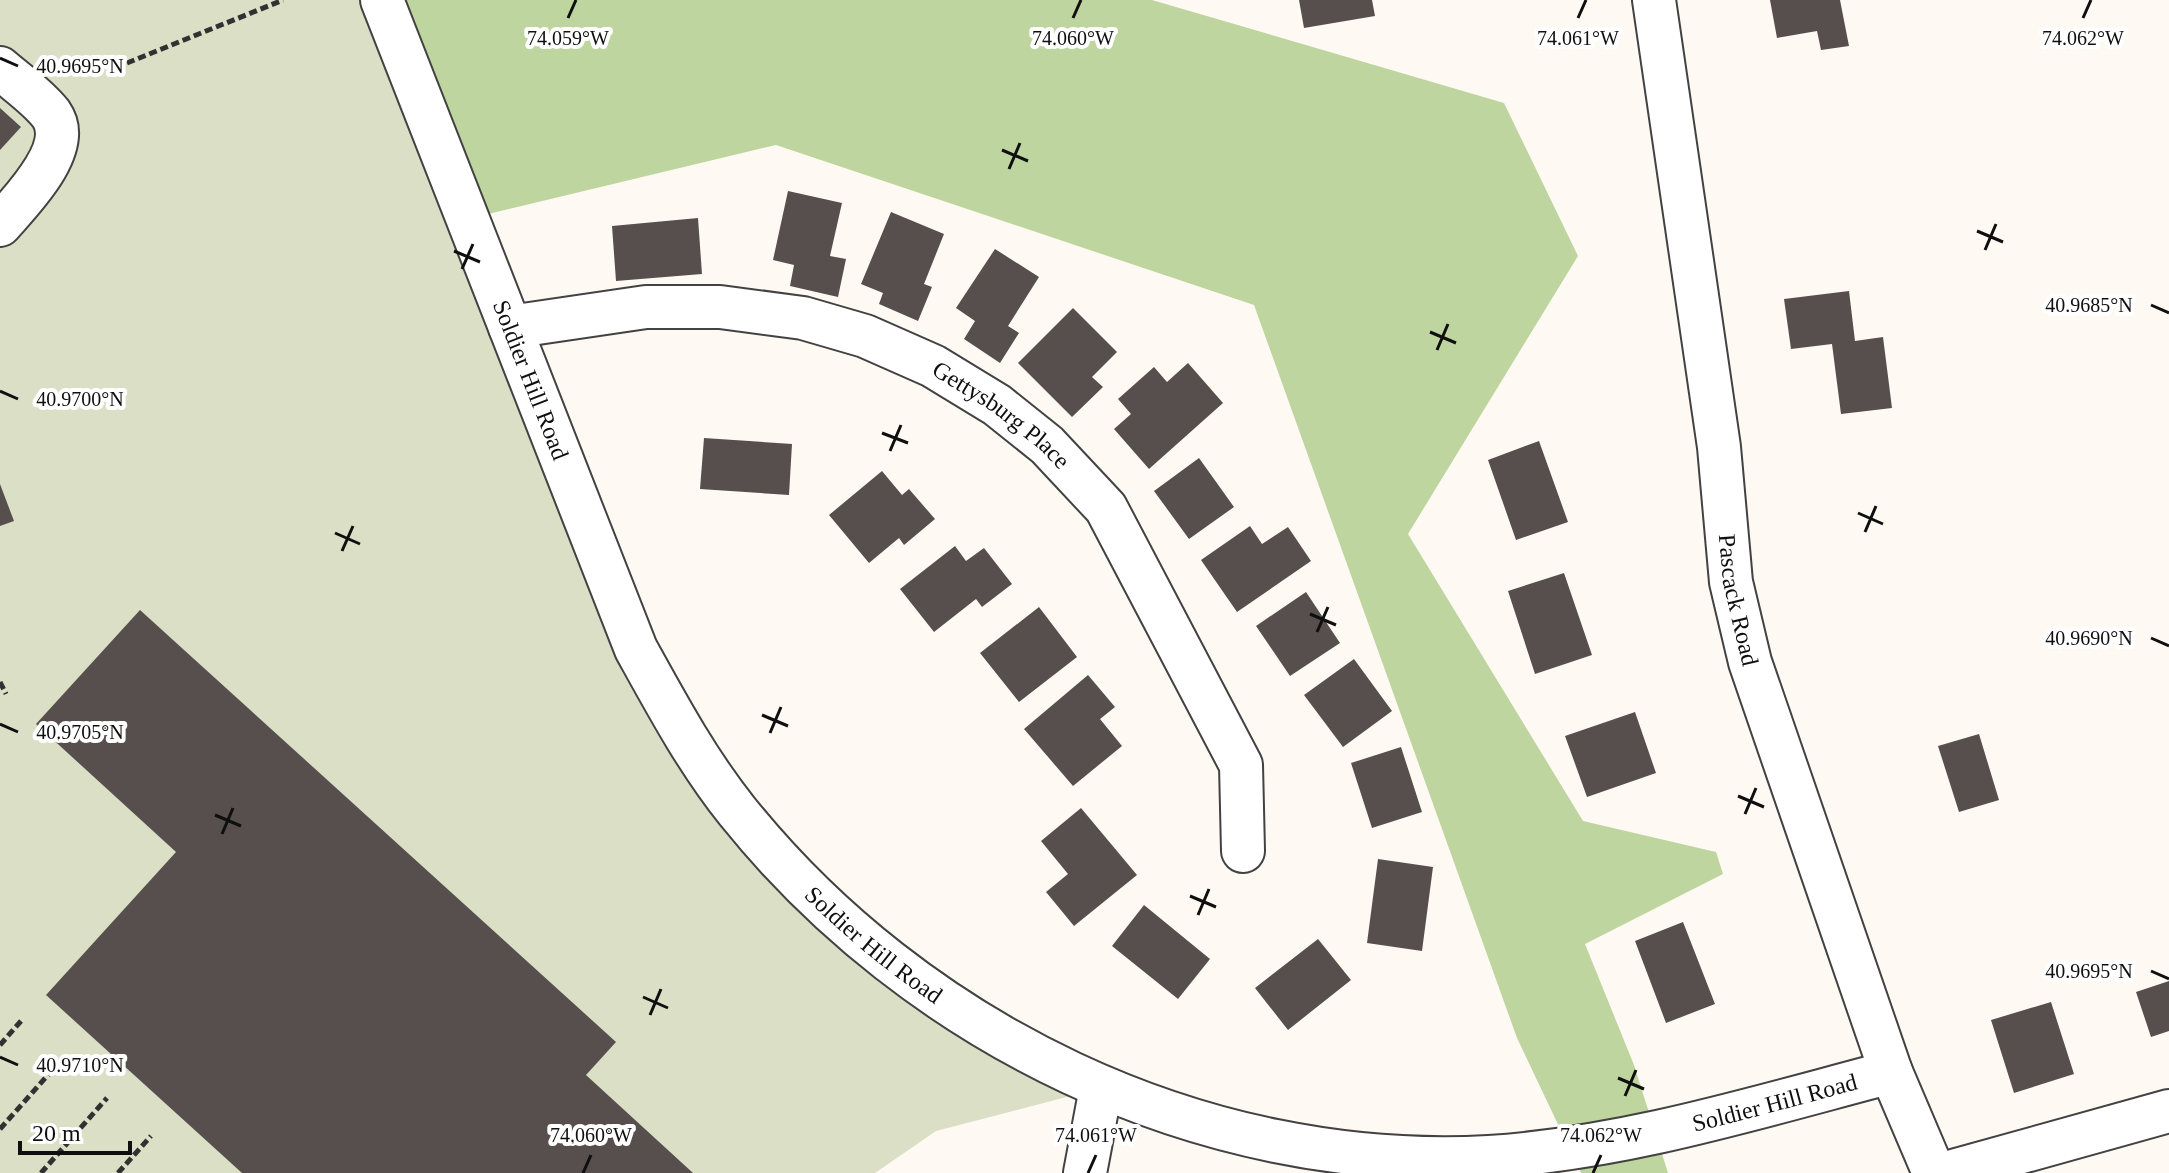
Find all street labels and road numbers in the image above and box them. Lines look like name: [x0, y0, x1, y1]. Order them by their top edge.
street label: Soldier Hill Road: [488, 296, 574, 464]
street label: Gettysburg Place: [928, 356, 1075, 474]
street label: Pascack Road: [1714, 533, 1763, 668]
street label: Soldier Hill Road: [800, 881, 947, 1009]
street label: Soldier Hill Road: [1690, 1069, 1860, 1137]

